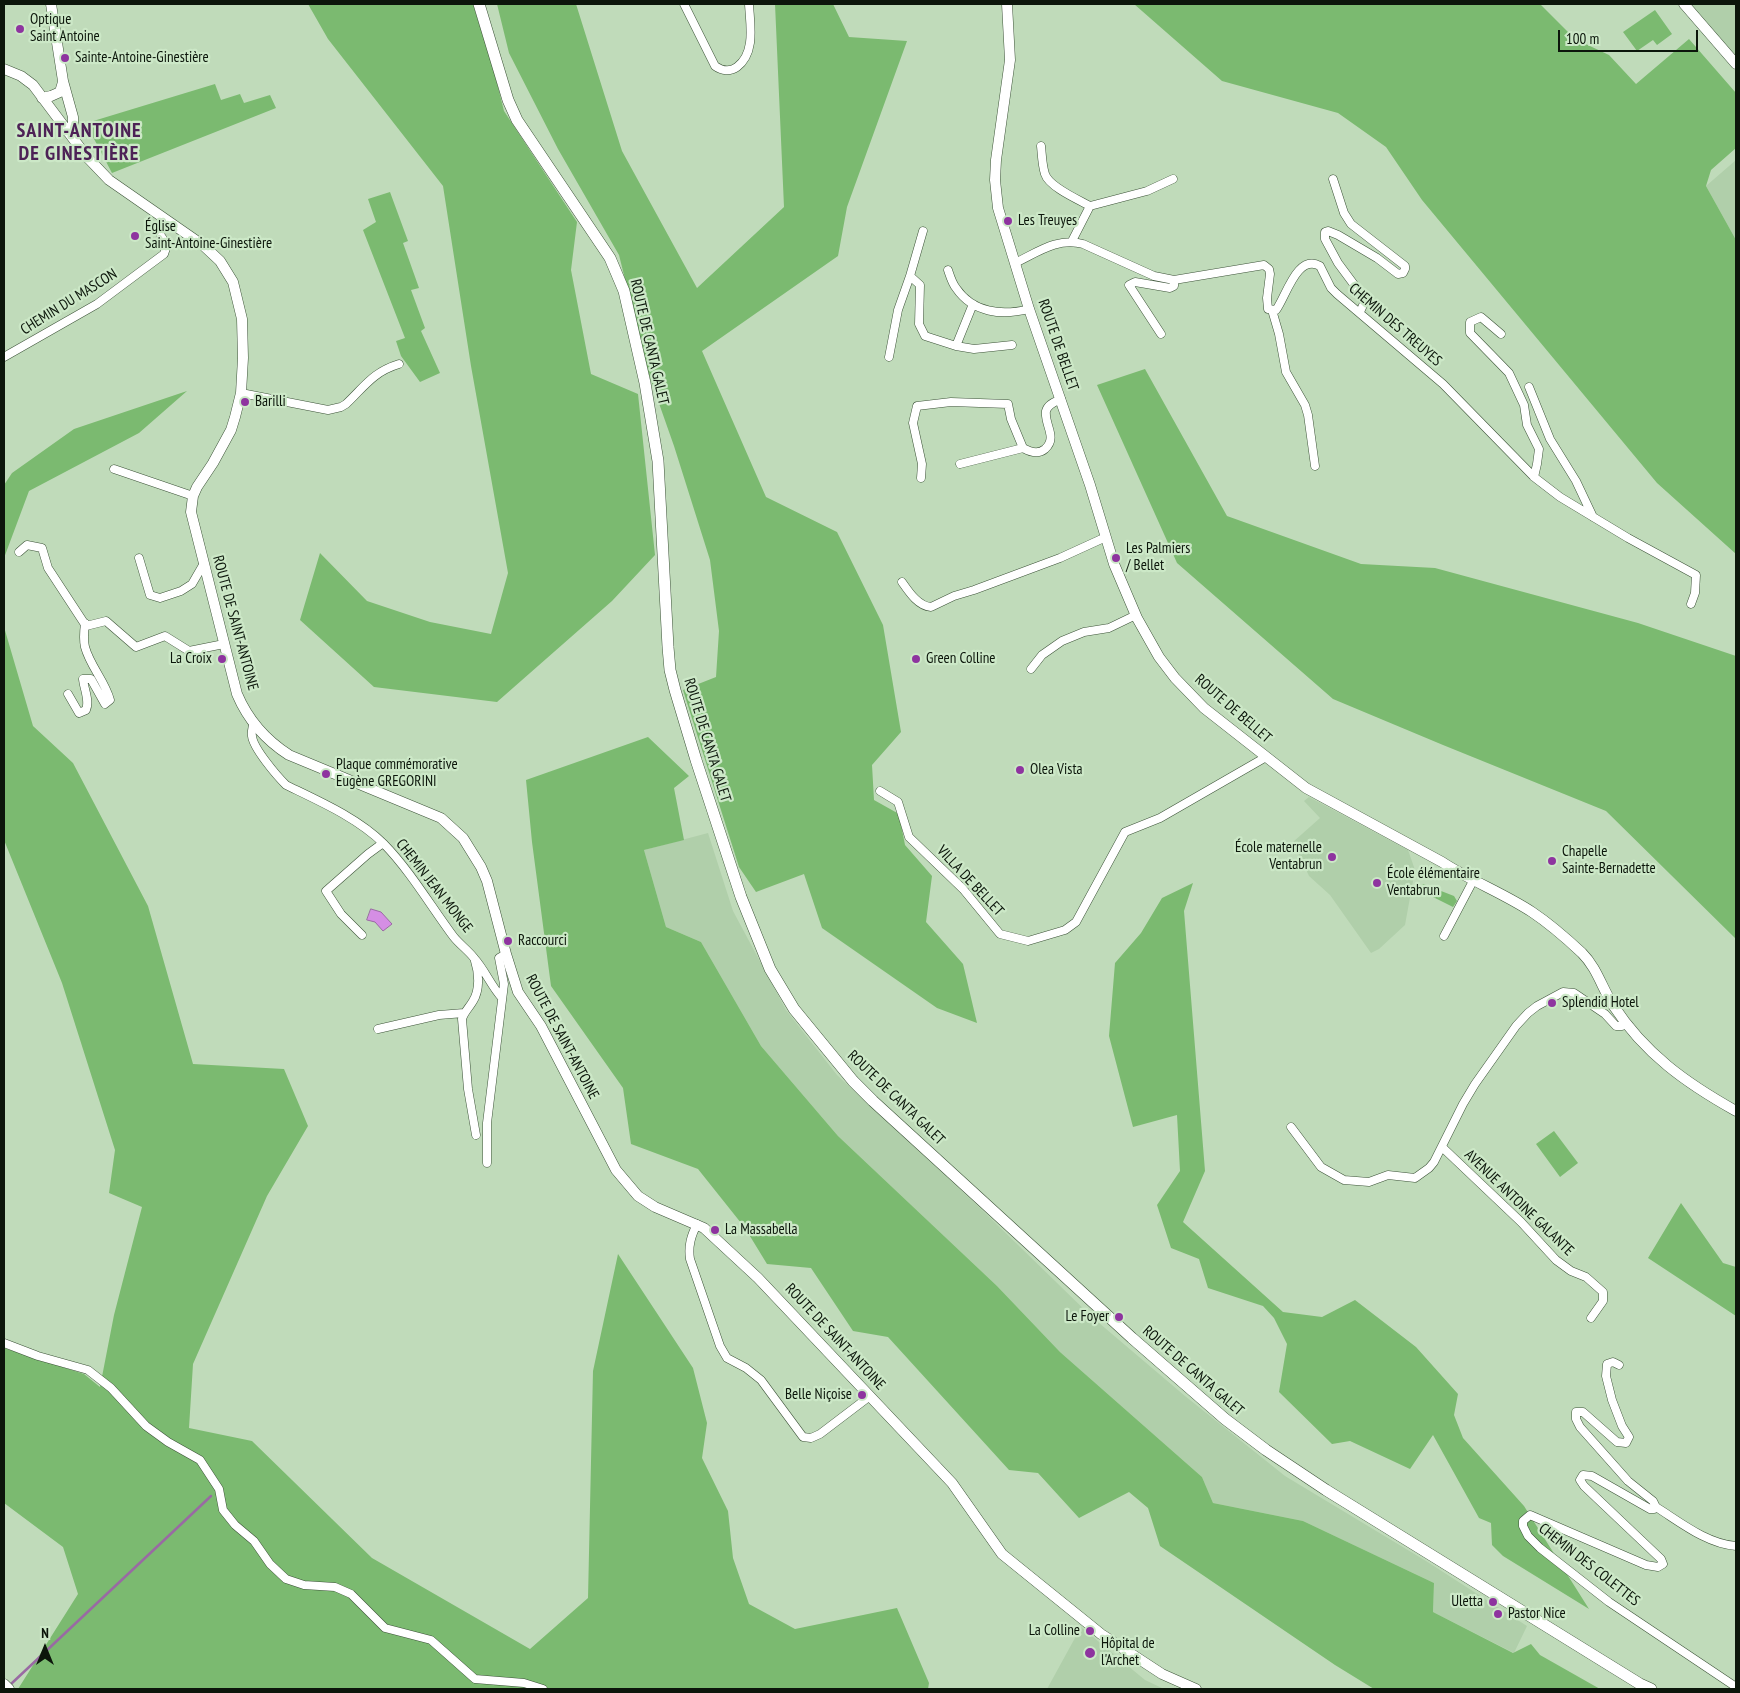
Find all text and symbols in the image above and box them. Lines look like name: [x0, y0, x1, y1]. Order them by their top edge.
place label: Optique Saint Antoine: [30, 11, 100, 46]
scale bar: [1560, 20, 1700, 52]
marker: Optique Saint Antoine: [14, 23, 26, 35]
text: 100 m: [1566, 29, 1599, 48]
place label: Sainte-Antoine-Ginestière: [75, 49, 209, 67]
marker: Sainte-Antoine-Ginestière: [59, 52, 71, 64]
district label: SAINT-ANTOINE DE GINESTIÈRE: [15, 119, 143, 166]
place label: Les Treuyes: [1018, 212, 1077, 230]
marker: Les Treuyes: [1002, 215, 1014, 227]
place label: Église Saint-Antoine-Ginestière: [145, 218, 272, 253]
marker: Église Saint-Antoine-Ginestière: [129, 230, 141, 242]
street label: CHEMIN DU MASCON: [17, 265, 121, 339]
street label: ROUTE DE CANTA GALET: [626, 277, 672, 407]
street label: CHEMIN DES TREUYES: [1345, 280, 1445, 370]
street label: ROUTE DE BELLET: [1034, 297, 1082, 393]
place label: Barilli: [255, 393, 286, 411]
marker: Barilli: [239, 396, 251, 408]
place label: Les Palmiers / Bellet: [1126, 540, 1190, 575]
marker: Les Palmiers / Bellet: [1110, 552, 1122, 564]
street label: ROUTE DE SAINT-ANTOINE: [208, 554, 262, 692]
place label: La Croix: [170, 650, 212, 668]
place label: Green Colline: [926, 650, 995, 668]
marker: La Croix: [216, 653, 228, 665]
marker: Green Colline: [910, 653, 922, 665]
street label: ROUTE DE BELLET: [1191, 671, 1275, 747]
street label: ROUTE DE CANTA GALET: [680, 676, 734, 804]
place label: Plaque commémorative Eugène GREGORINI: [336, 756, 458, 791]
place label: Olea Vista: [1030, 761, 1082, 779]
marker: Olea Vista: [1014, 764, 1026, 776]
marker: Plaque commémorative Eugène GREGORINI: [320, 768, 332, 780]
street label: CHEMIN JEAN MONGE: [392, 836, 476, 936]
place label: École maternelle Ventabrun: [1235, 839, 1322, 874]
street label: VILLA DE BELLET: [933, 842, 1007, 920]
place label: Chapelle Sainte-Bernadette: [1562, 843, 1656, 878]
marker: École maternelle Ventabrun: [1326, 851, 1338, 863]
marker: Chapelle Sainte-Bernadette: [1546, 855, 1558, 867]
place label: École élémentaire Ventabrun: [1387, 865, 1480, 900]
marker: École élémentaire Ventabrun: [1371, 877, 1383, 889]
place label: Raccourci: [518, 932, 567, 950]
marker: Raccourci: [502, 935, 514, 947]
street label: ROUTE DE SAINT-ANTOINE: [521, 972, 603, 1102]
place label: Splendid Hotel: [1562, 994, 1639, 1012]
marker: Splendid Hotel: [1546, 997, 1558, 1009]
street label: ROUTE DE CANTA GALET: [844, 1047, 948, 1149]
street label: AVENUE ANTOINE GALANTE: [1461, 1146, 1577, 1260]
place label: La Massabella: [725, 1221, 798, 1239]
marker: La Massabella: [709, 1224, 721, 1236]
street label: ROUTE DE SAINT-ANTOINE: [781, 1280, 889, 1394]
place label: Le Foyer: [1066, 1308, 1109, 1326]
marker: Le Foyer: [1113, 1311, 1125, 1323]
street label: ROUTE DE CANTA GALET: [1139, 1322, 1247, 1420]
place label: Belle Niçoise: [785, 1386, 852, 1404]
marker: Belle Niçoise: [856, 1389, 868, 1401]
street label: CHEMIN DES COLETTES: [1535, 1520, 1643, 1610]
place label: Uletta: [1451, 1593, 1483, 1611]
marker: Uletta: [1487, 1596, 1499, 1608]
place label: Pastor Nice: [1508, 1605, 1566, 1623]
marker: Pastor Nice: [1492, 1608, 1504, 1620]
place label: La Colline: [1029, 1622, 1080, 1640]
north arrow: [20, 1623, 70, 1673]
text: N: [41, 1624, 49, 1642]
marker: La Colline: [1084, 1625, 1096, 1637]
place label: Hôpital de l'Archet: [1101, 1635, 1155, 1670]
marker: Hôpital de l'Archet: [1083, 1646, 1097, 1660]

